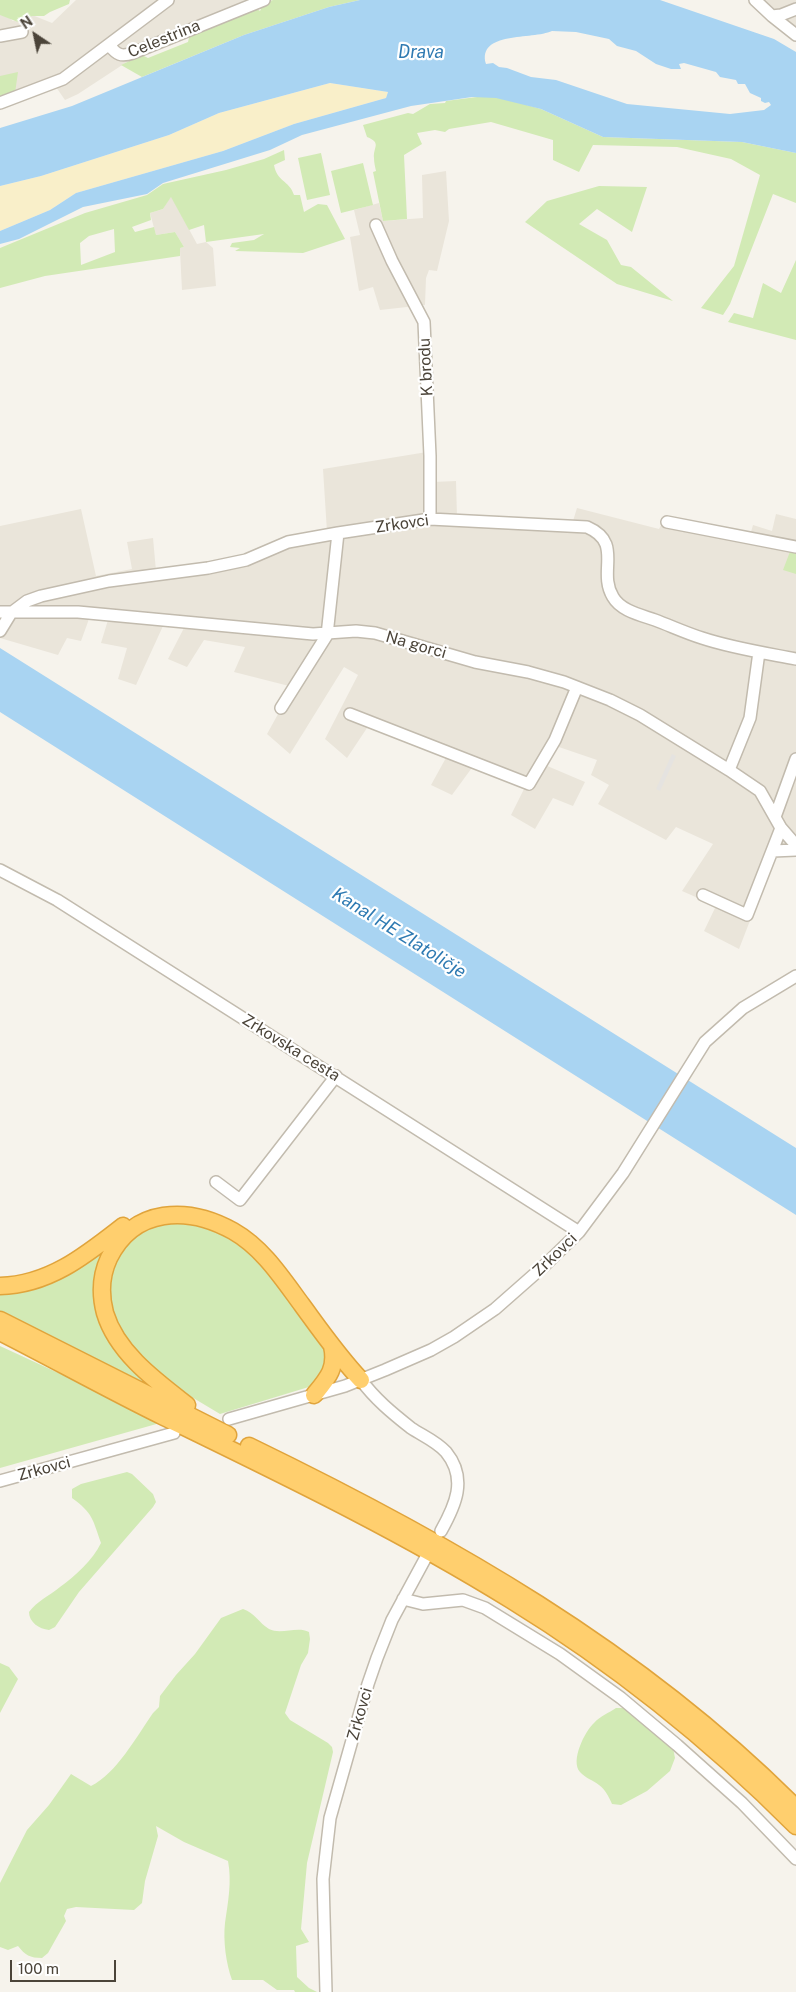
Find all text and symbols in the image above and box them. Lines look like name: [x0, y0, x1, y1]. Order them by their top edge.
north arrow: [10, 10, 60, 60]
text: N: [18, 13, 36, 32]
street label: Celestrina: [125, 16, 203, 62]
water label: Drava: [398, 41, 444, 63]
street label: K brodu: [415, 337, 437, 397]
street label: Zrkovci: [374, 511, 430, 537]
street label: Na gorci: [383, 627, 449, 663]
water label: Kanal HE Zlatoličje: [328, 883, 470, 983]
street label: Zrkovska cesta: [239, 1010, 343, 1086]
street label: Zrkovci: [529, 1229, 581, 1281]
street label: Zrkovci: [15, 1453, 73, 1485]
street label: Zrkovci: [343, 1685, 377, 1743]
scale bar: [12, 1950, 119, 1982]
text: 100 m: [18, 1960, 59, 1977]

